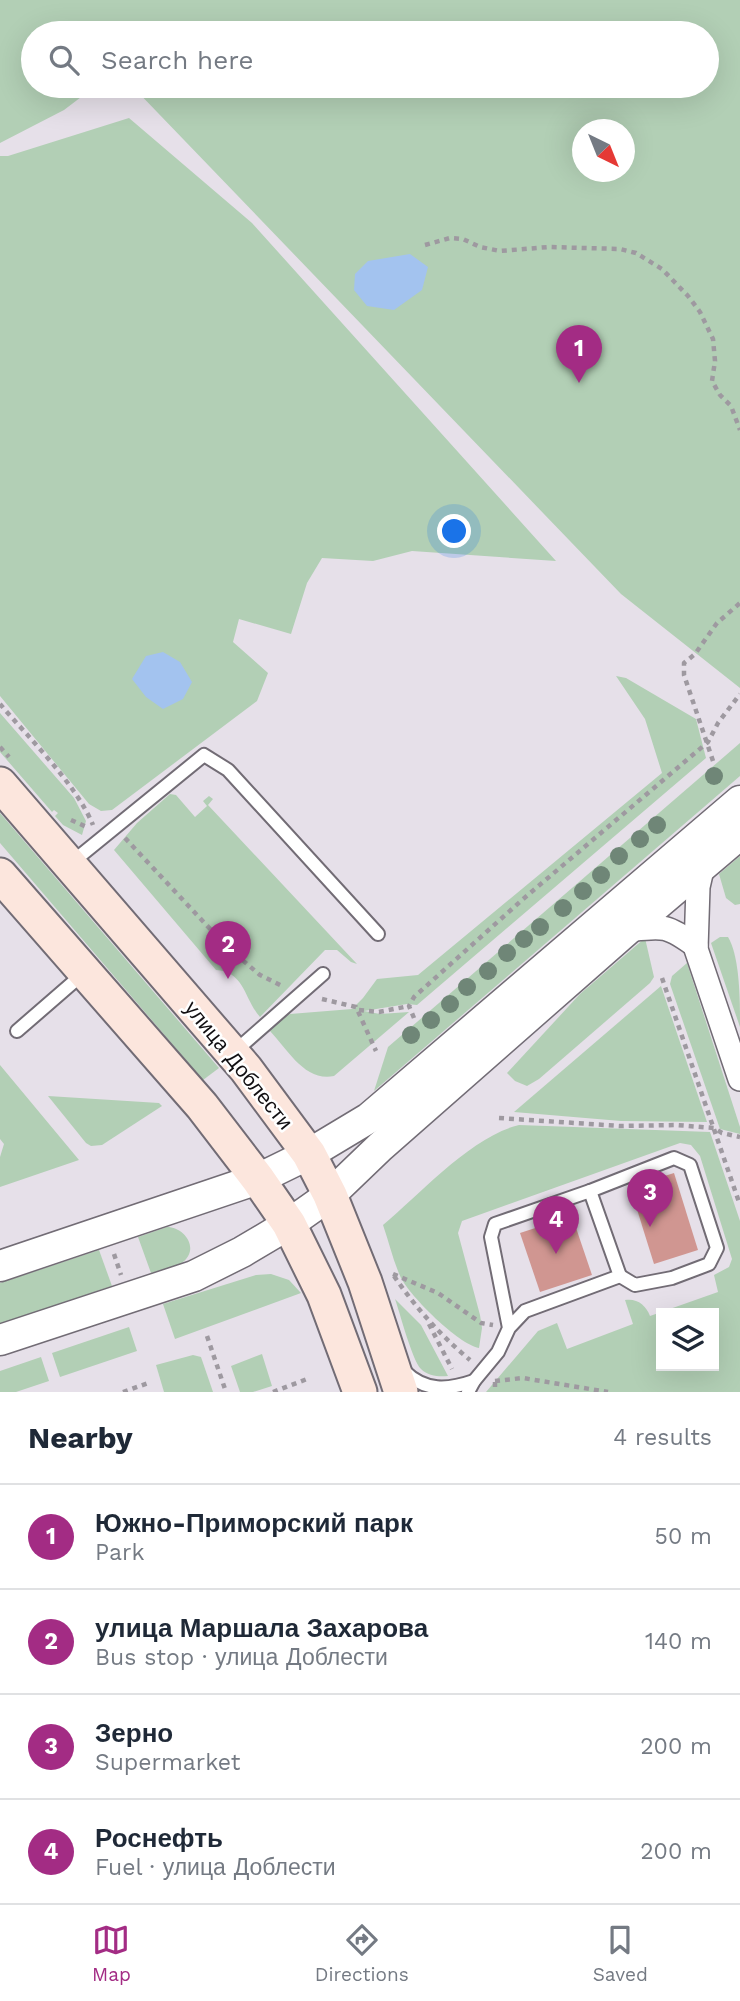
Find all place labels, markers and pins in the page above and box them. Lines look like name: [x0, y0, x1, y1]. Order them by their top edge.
pin: 1: [556, 325, 602, 383]
pin: 2: [205, 921, 251, 979]
pin: 3: [627, 1169, 673, 1227]
pin: 4: [533, 1196, 579, 1254]

